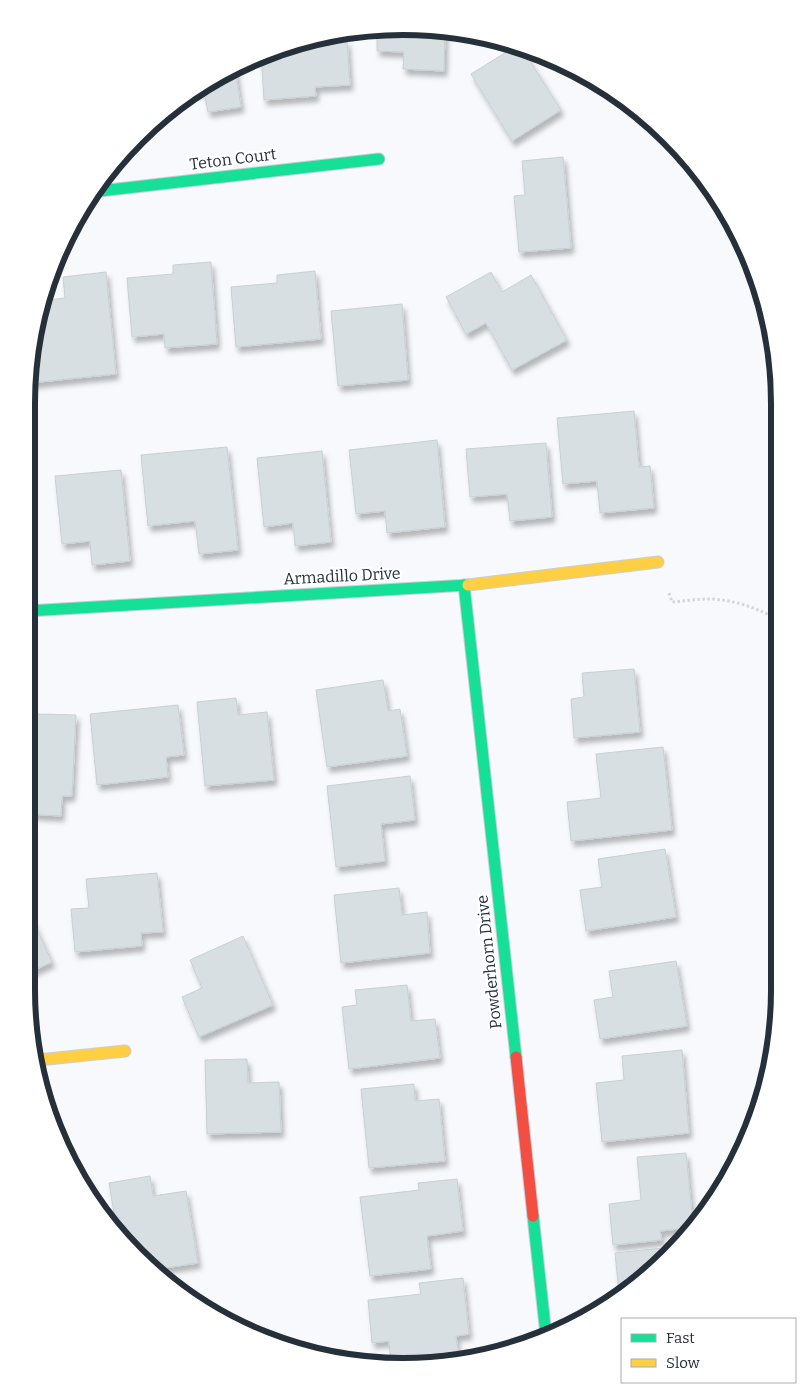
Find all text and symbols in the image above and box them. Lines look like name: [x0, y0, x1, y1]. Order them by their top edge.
street label: Teton Court: [189, 144, 278, 174]
street label: Armadillo Drive: [283, 563, 401, 589]
street label: Powderhorn Drive: [473, 894, 505, 1030]
legend: [621, 1318, 796, 1383]
text: Fast: [666, 1329, 695, 1347]
text: Slow: [666, 1354, 701, 1372]

